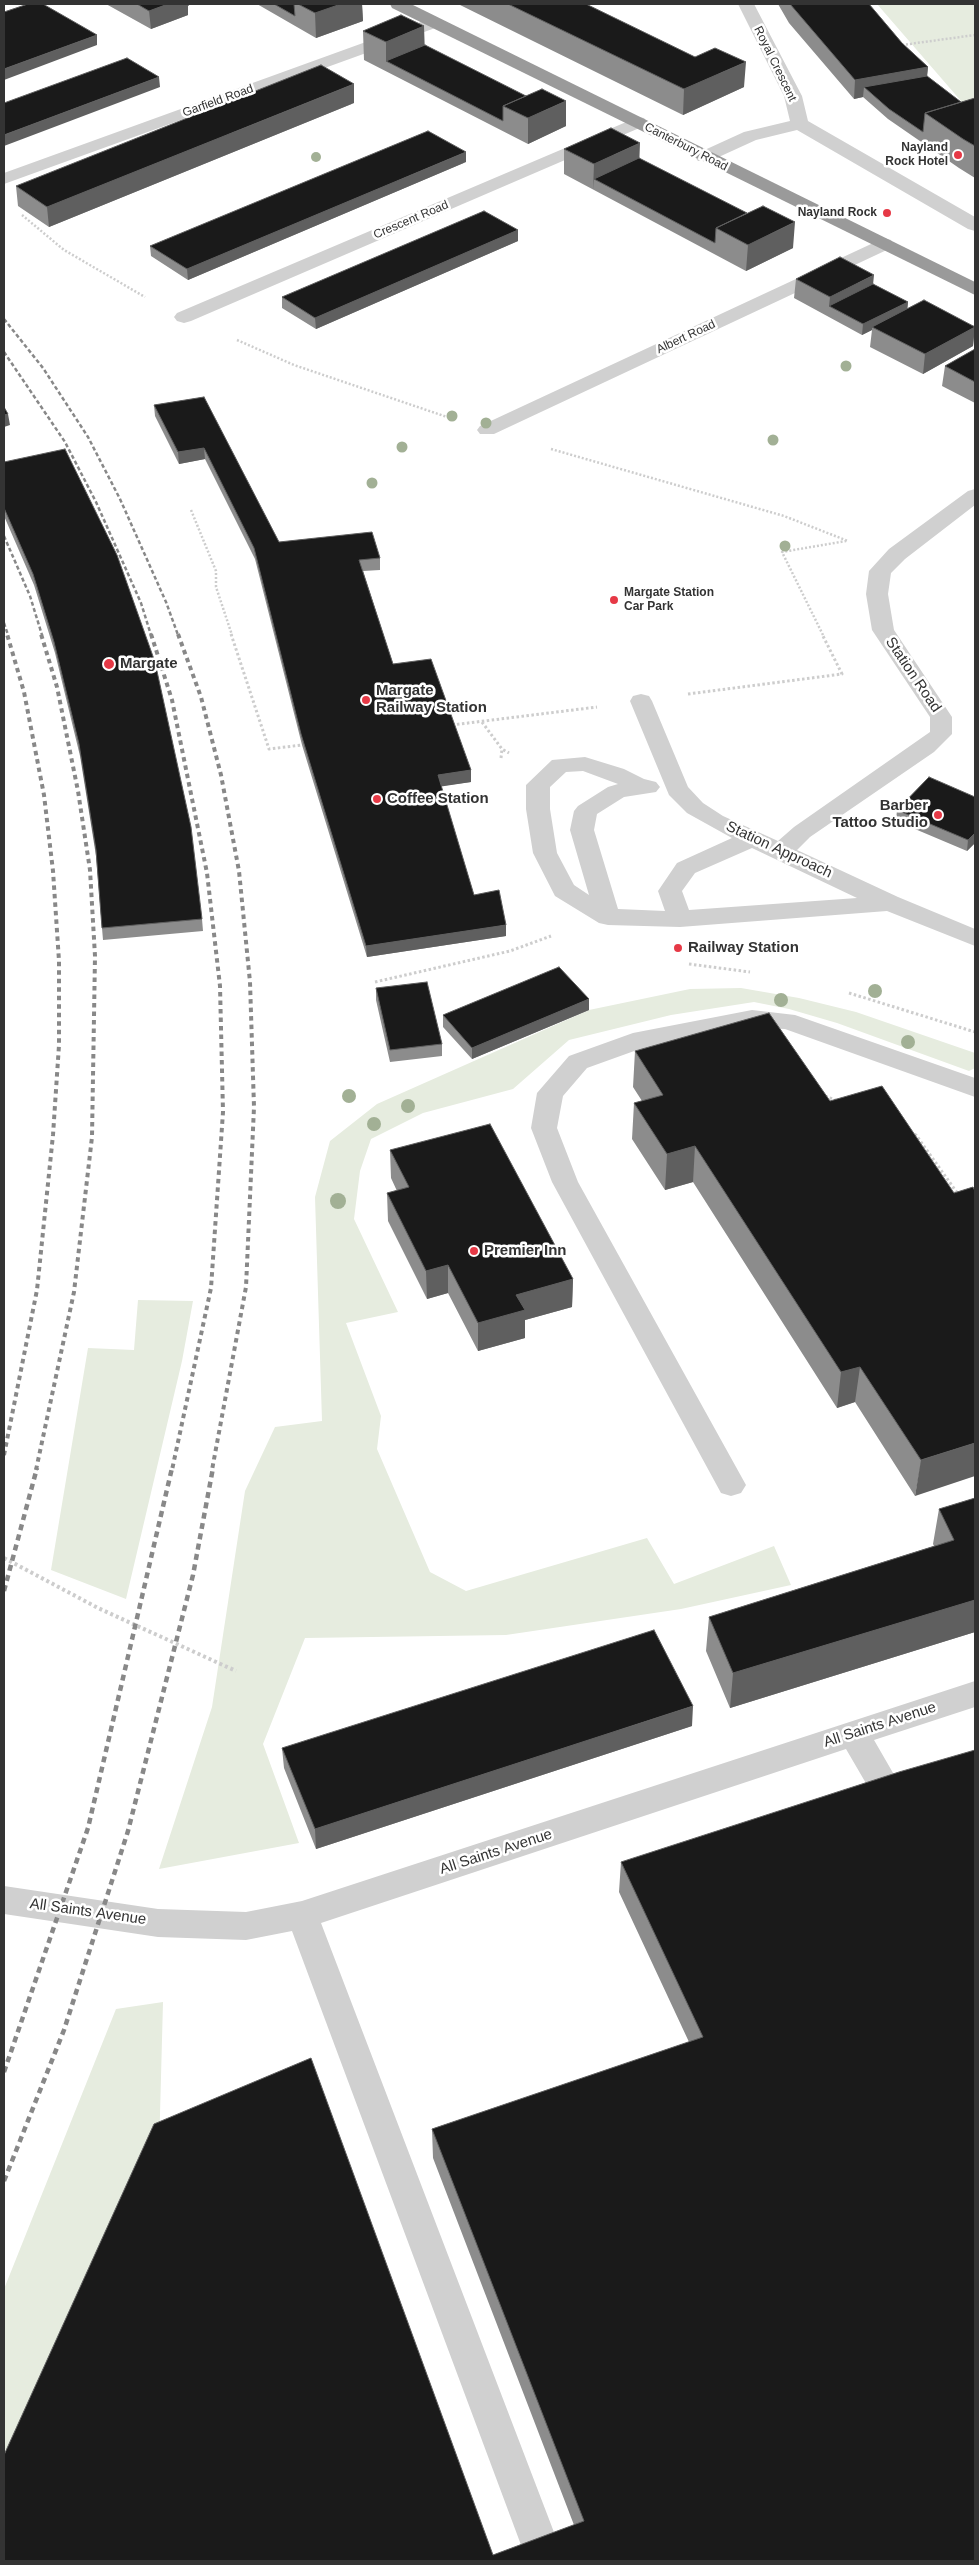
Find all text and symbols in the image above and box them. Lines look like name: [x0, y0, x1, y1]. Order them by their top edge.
street label: Royal Crescent: [751, 24, 799, 104]
street label: Garfield Road: [181, 82, 255, 120]
street label: Canterbury Road: [642, 120, 730, 174]
place label: Nayland Rock Hotel: [885, 141, 948, 169]
marker: Nayland Rock Hotel: [952, 149, 964, 161]
street label: Crescent Road: [371, 198, 451, 242]
place label: Nayland Rock: [798, 206, 877, 220]
marker: Nayland Rock: [881, 207, 893, 219]
street label: Albert Road: [654, 317, 718, 357]
place label: Margate Station Car Park: [624, 586, 714, 614]
marker: Margate Station Car Park: [608, 594, 620, 606]
street label: Station Road: [881, 634, 945, 716]
place label: Margate: [120, 655, 178, 673]
marker: Margate: [102, 657, 116, 671]
place label: Margate Railway Station: [376, 682, 487, 717]
marker: Margate Railway Station: [360, 694, 372, 706]
place label: Coffee Station: [387, 790, 489, 808]
marker: Coffee Station: [371, 793, 383, 805]
place label: Barber Tattoo Studio: [832, 797, 928, 832]
marker: Barber Tattoo Studio: [932, 809, 944, 821]
street label: Station Approach: [723, 818, 835, 882]
place label: Railway Station: [688, 939, 799, 957]
marker: Railway Station: [672, 942, 684, 954]
place label: Premier Inn: [484, 1242, 567, 1260]
marker: Premier Inn: [468, 1245, 480, 1257]
street label: All Saints Avenue: [821, 1698, 939, 1752]
street label: All Saints Avenue: [437, 1825, 555, 1879]
street label: All Saints Avenue: [29, 1895, 147, 1929]

